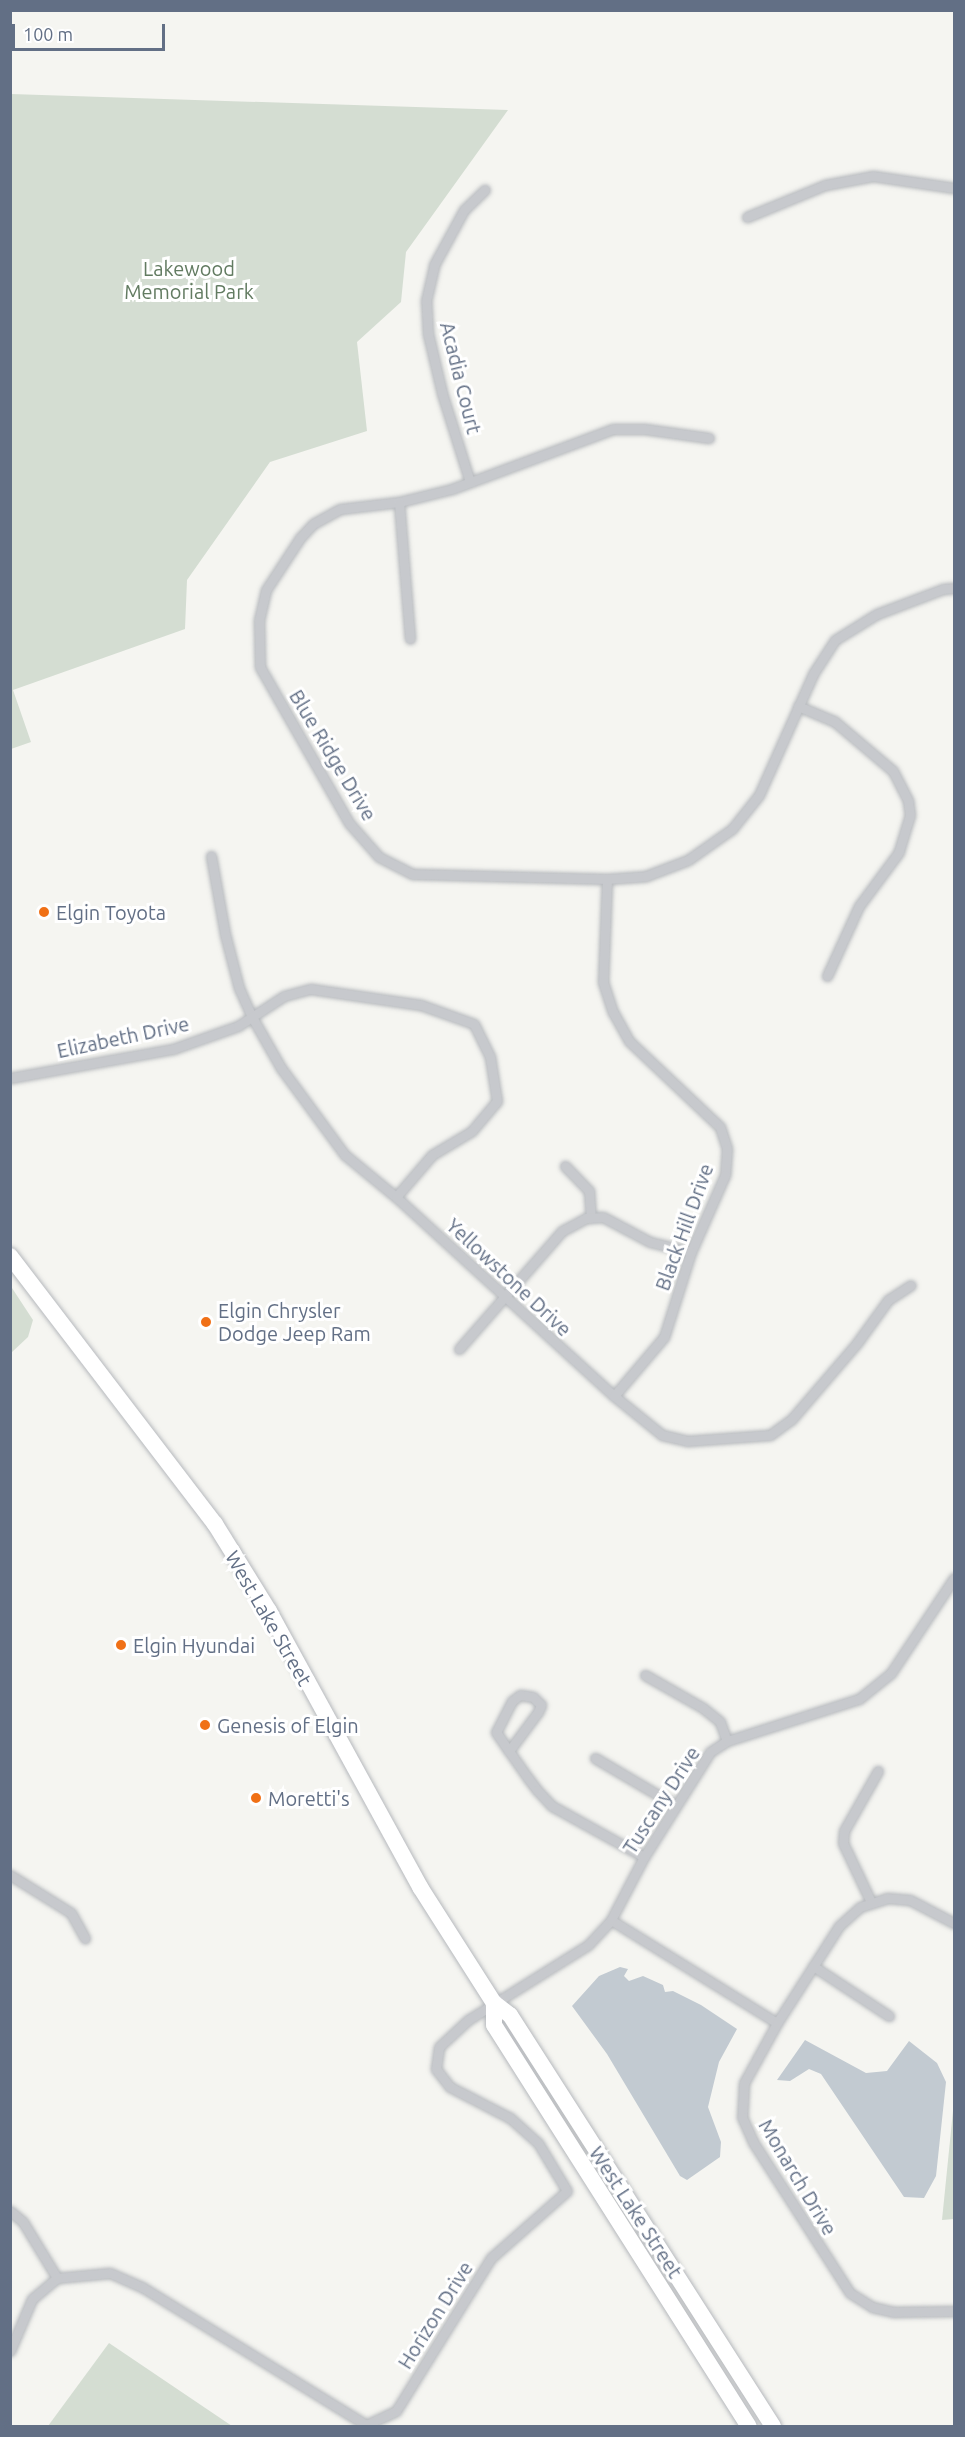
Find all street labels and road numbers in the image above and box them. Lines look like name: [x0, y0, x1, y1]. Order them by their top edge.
street label: Acadia Court: [435, 319, 487, 437]
street label: Blue Ridge Drive: [284, 685, 382, 825]
street label: Elizabeth Drive: [55, 1011, 191, 1063]
street label: Black Hill Drive: [650, 1160, 718, 1294]
street label: Yellowstone Drive: [442, 1213, 576, 1341]
street label: West Lake Street: [221, 1546, 317, 1690]
street label: Tuscany Drive: [617, 1742, 705, 1858]
street label: Monarch Drive: [754, 2115, 842, 2239]
street label: West Lake Street: [585, 2142, 687, 2282]
street label: Horizon Drive: [392, 2257, 478, 2373]

